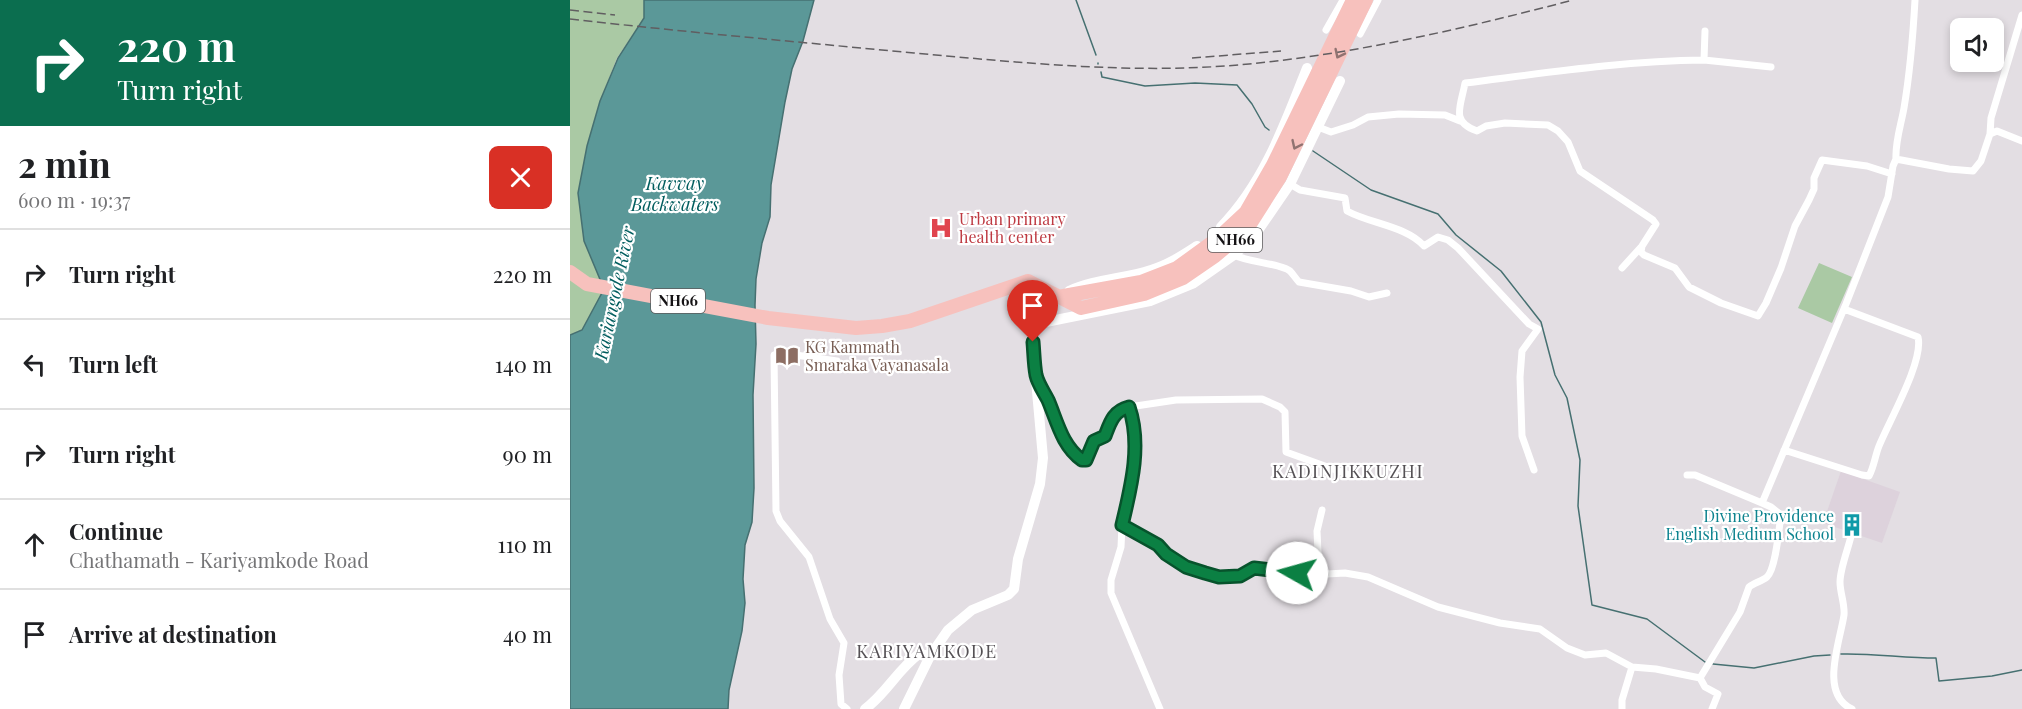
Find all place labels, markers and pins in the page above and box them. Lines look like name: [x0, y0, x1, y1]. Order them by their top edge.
place label: Urban primary health center: [959, 208, 1065, 247]
hospital icon: Urban primary health center: [928, 215, 954, 241]
pin: [1007, 280, 1058, 342]
place label: KG Kammath Smaraka Vayanasala: [805, 336, 949, 375]
library icon: KG Kammath Smaraka Vayanasala: [774, 343, 800, 369]
place label: Divine Providence English Medium School: [1666, 505, 1834, 544]
building icon: Divine Providence English Medium School: [1839, 512, 1865, 538]

